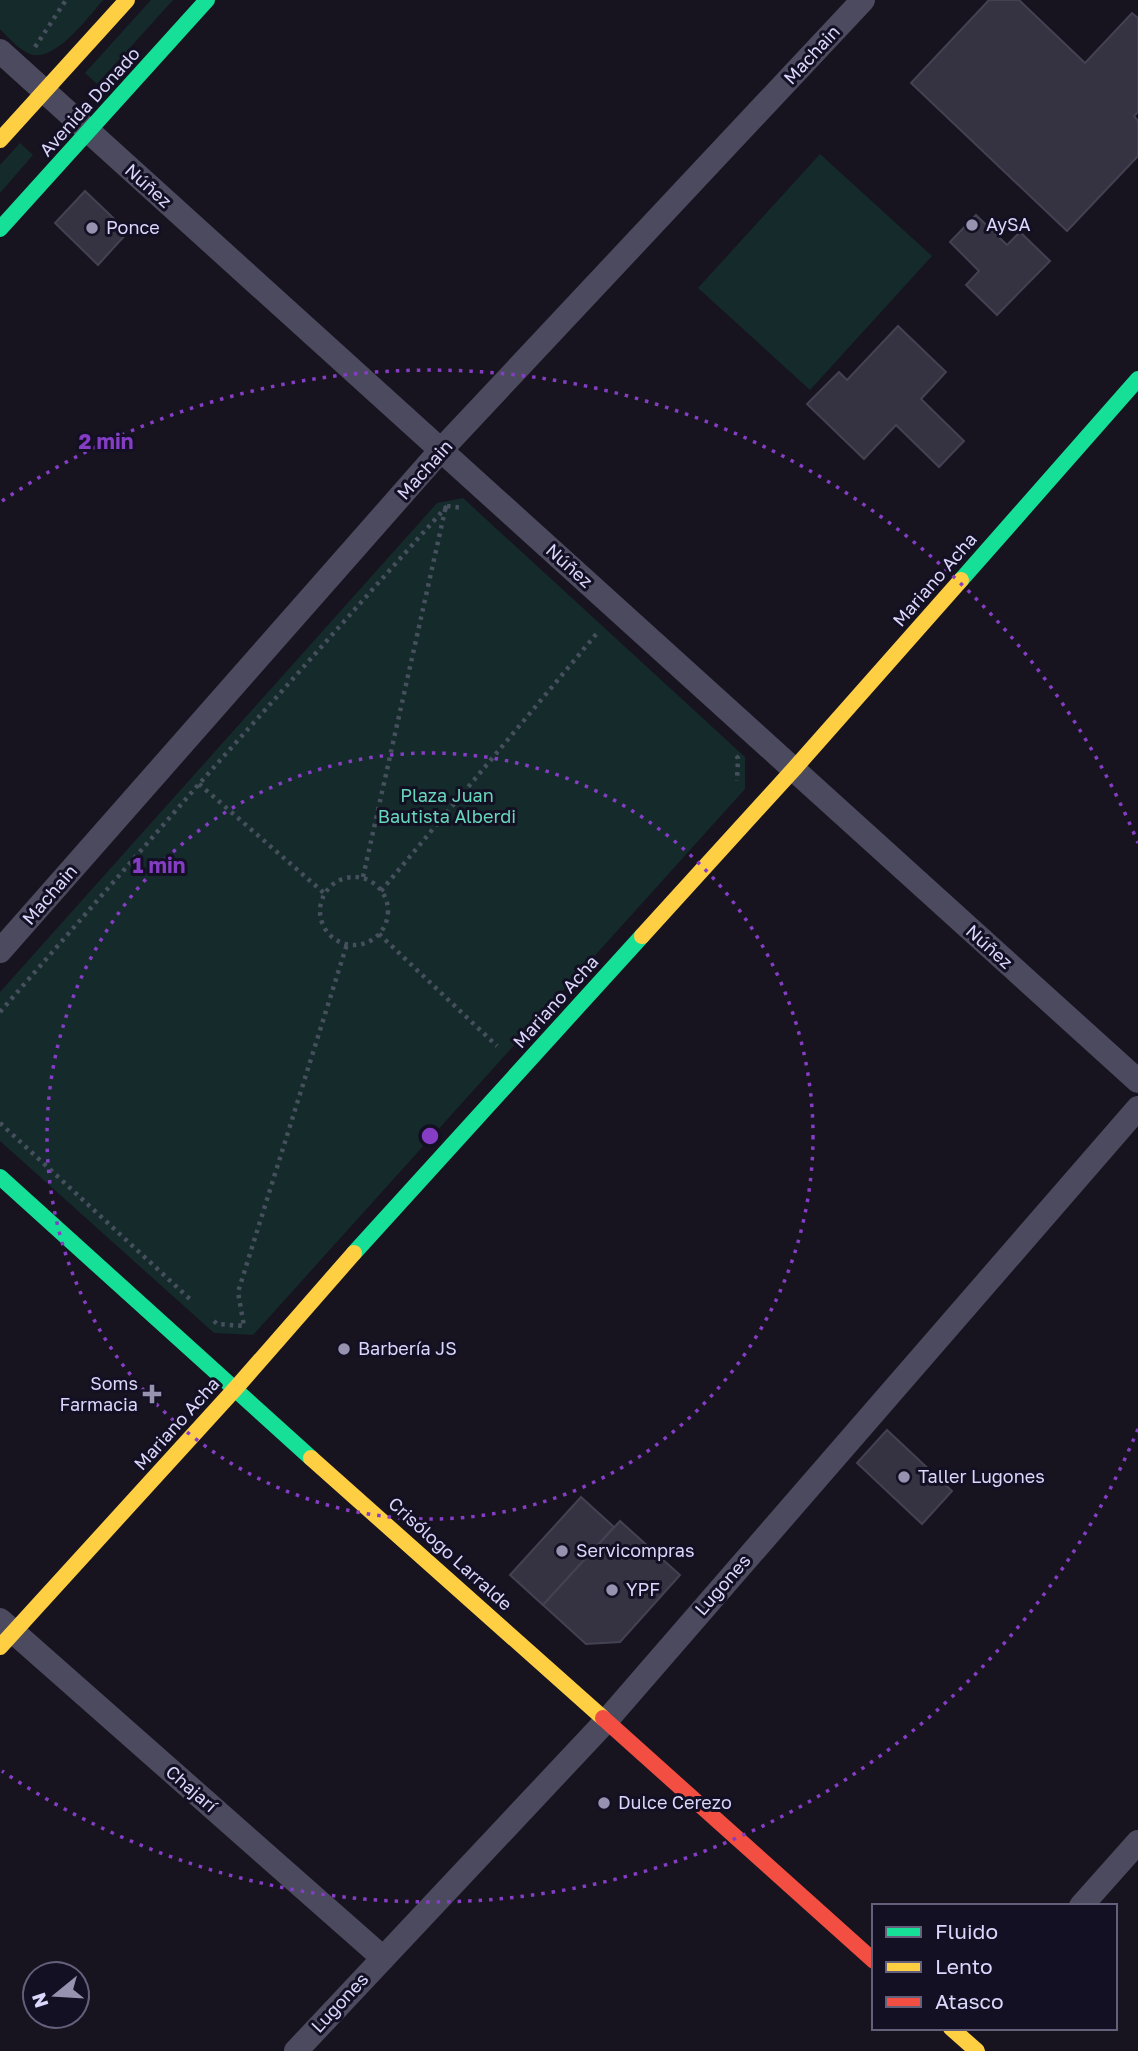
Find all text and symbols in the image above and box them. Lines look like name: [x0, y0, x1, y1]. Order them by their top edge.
street label: Machain: [778, 20, 844, 88]
street label: Avenida Donado: [34, 42, 144, 160]
street label: Núñez: [121, 159, 177, 212]
place label: AySA: [986, 213, 1030, 235]
place label: Ponce: [106, 216, 160, 238]
marker: AySA: [964, 217, 980, 233]
marker: Ponce: [84, 220, 100, 236]
text: 2 min: [79, 428, 133, 454]
street label: Machain: [392, 435, 457, 504]
street label: Mariano Acha: [888, 528, 981, 631]
street label: Núñez: [542, 539, 598, 592]
park label: Plaza Juan Bautista Alberdi: [378, 784, 516, 827]
text: 1 min: [133, 852, 185, 878]
street label: Machain: [17, 860, 81, 929]
street label: Núñez: [962, 920, 1018, 973]
street label: Mariano Acha: [508, 951, 603, 1052]
centre of rings: [418, 1124, 442, 1148]
place label: Barbería JS: [358, 1337, 457, 1359]
marker: Barbería JS: [336, 1341, 352, 1357]
place label: Soms Farmacia: [60, 1372, 138, 1415]
street label: Mariano Acha: [129, 1373, 224, 1474]
marker: Soms Farmacia: [144, 1386, 160, 1402]
place label: Taller Lugones: [918, 1465, 1045, 1487]
marker: Taller Lugones: [896, 1469, 912, 1485]
street label: Crisólogo Larralde: [384, 1492, 517, 1615]
place label: Servicompras: [576, 1539, 695, 1561]
marker: Servicompras: [554, 1543, 570, 1559]
street label: Lugones: [690, 1549, 755, 1619]
place label: YPF: [626, 1578, 660, 1600]
marker: YPF: [604, 1582, 620, 1598]
street label: Chajarí: [162, 1760, 223, 1817]
place label: Dulce Cerezo: [618, 1791, 732, 1813]
marker: Dulce Cerezo: [596, 1795, 612, 1811]
legend: [872, 1904, 1117, 2030]
text: Fluido: [935, 1918, 998, 1944]
text: Lento: [935, 1953, 993, 1979]
north arrow: [21, 1960, 91, 2030]
street label: Lugones: [306, 1968, 372, 2037]
text: Atasco: [935, 1988, 1004, 2014]
text: N: [26, 1990, 53, 2011]

